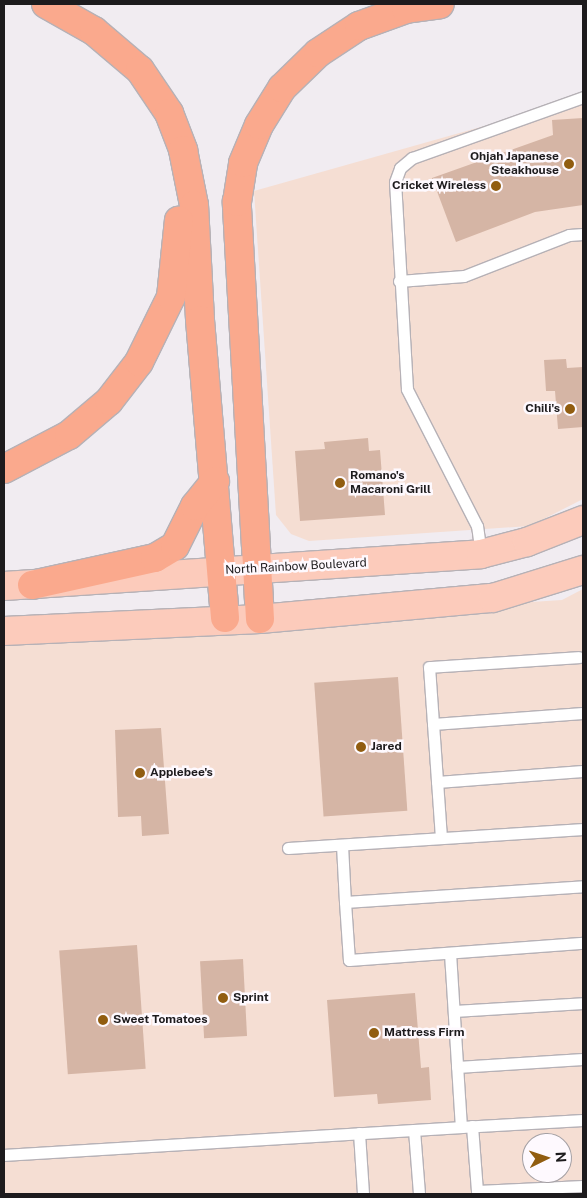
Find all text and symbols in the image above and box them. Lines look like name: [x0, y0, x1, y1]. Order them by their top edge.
place label: Ohjah Japanese Steakhouse: [470, 150, 559, 178]
marker: Ohjah Japanese Steakhouse: [563, 158, 575, 170]
place label: Cricket Wireless: [392, 179, 486, 193]
marker: Cricket Wireless: [490, 180, 502, 192]
place label: Chili's: [525, 402, 560, 416]
marker: Chili's: [564, 403, 576, 415]
place label: Romano's Macaroni Grill: [350, 469, 431, 497]
marker: Romano's Macaroni Grill: [334, 477, 346, 489]
street label: North Rainbow Boulevard: [225, 556, 367, 578]
place label: Jared: [371, 740, 402, 754]
marker: Jared: [355, 741, 367, 753]
place label: Applebee's: [150, 766, 213, 780]
marker: Applebee's: [134, 767, 146, 779]
place label: Sprint: [233, 991, 269, 1005]
marker: Sprint: [217, 992, 229, 1004]
place label: Sweet Tomatoes: [113, 1013, 208, 1027]
marker: Sweet Tomatoes: [97, 1014, 109, 1026]
place label: Mattress Firm: [384, 1026, 465, 1040]
marker: Mattress Firm: [368, 1027, 380, 1039]
north arrow: [522, 1133, 572, 1183]
text: N: [553, 1151, 569, 1163]

